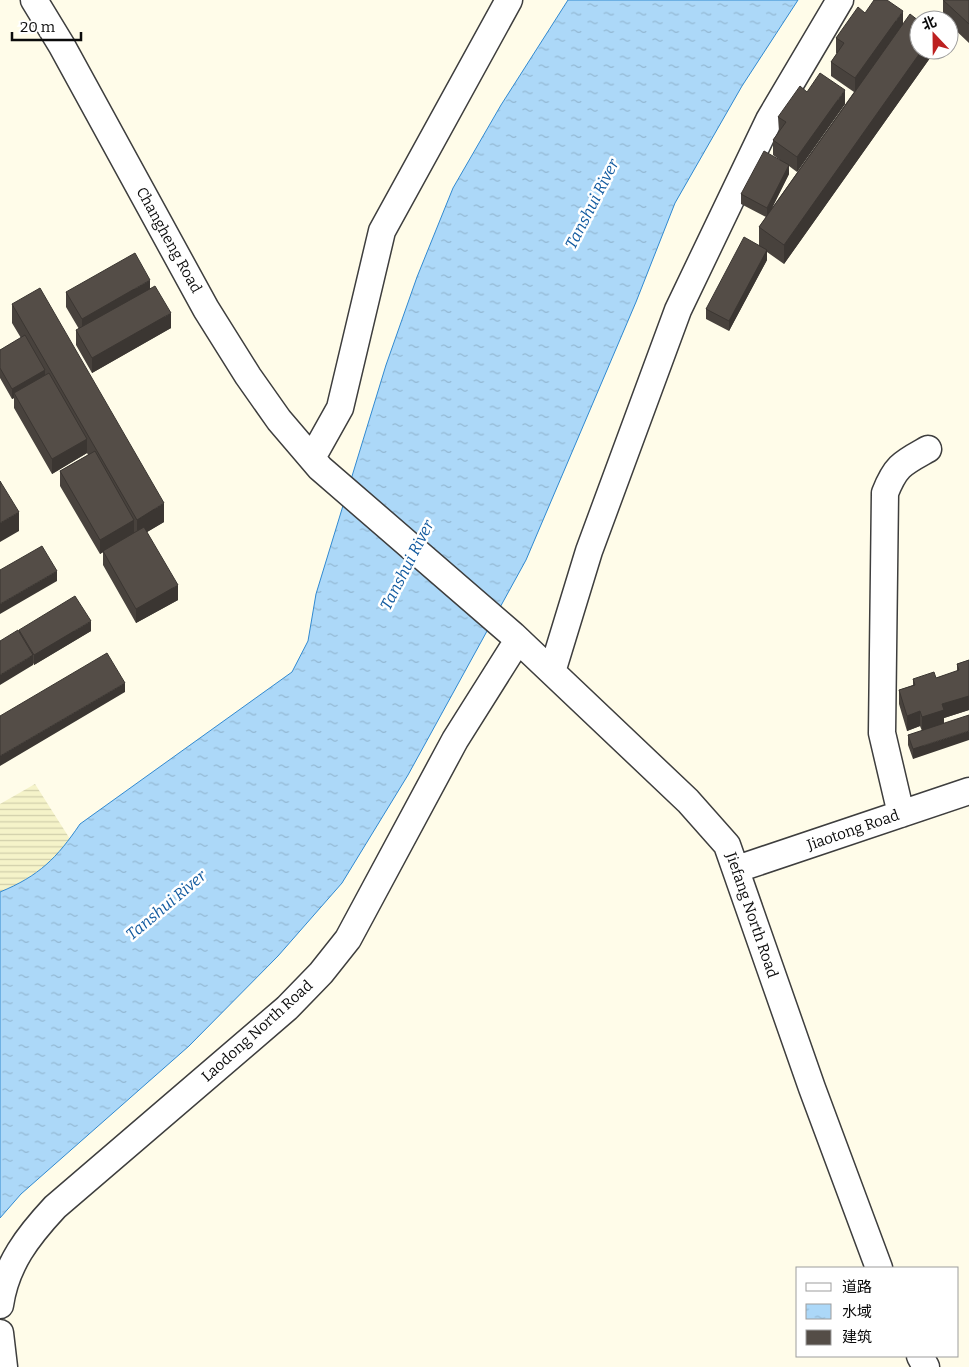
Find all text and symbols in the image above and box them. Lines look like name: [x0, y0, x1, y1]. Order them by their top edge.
scale bar: [12, 10, 81, 42]
north arrow: [909, 10, 959, 60]
text: 北: [920, 13, 939, 34]
text: 20 m: [20, 18, 56, 36]
water label: Tanshui River: [561, 155, 623, 252]
street label: Changheng Road: [132, 184, 206, 296]
water label: Tanshui River: [376, 516, 438, 613]
street label: Jiaotong Road: [804, 806, 901, 854]
street label: Jiefang North Road: [722, 849, 782, 980]
water label: Tanshui River: [122, 865, 211, 944]
street label: Laodong North Road: [198, 976, 316, 1086]
legend: [796, 1267, 959, 1357]
text: 道路: [842, 1278, 872, 1296]
text: 水域: [842, 1303, 872, 1321]
text: 建筑: [842, 1328, 872, 1346]

